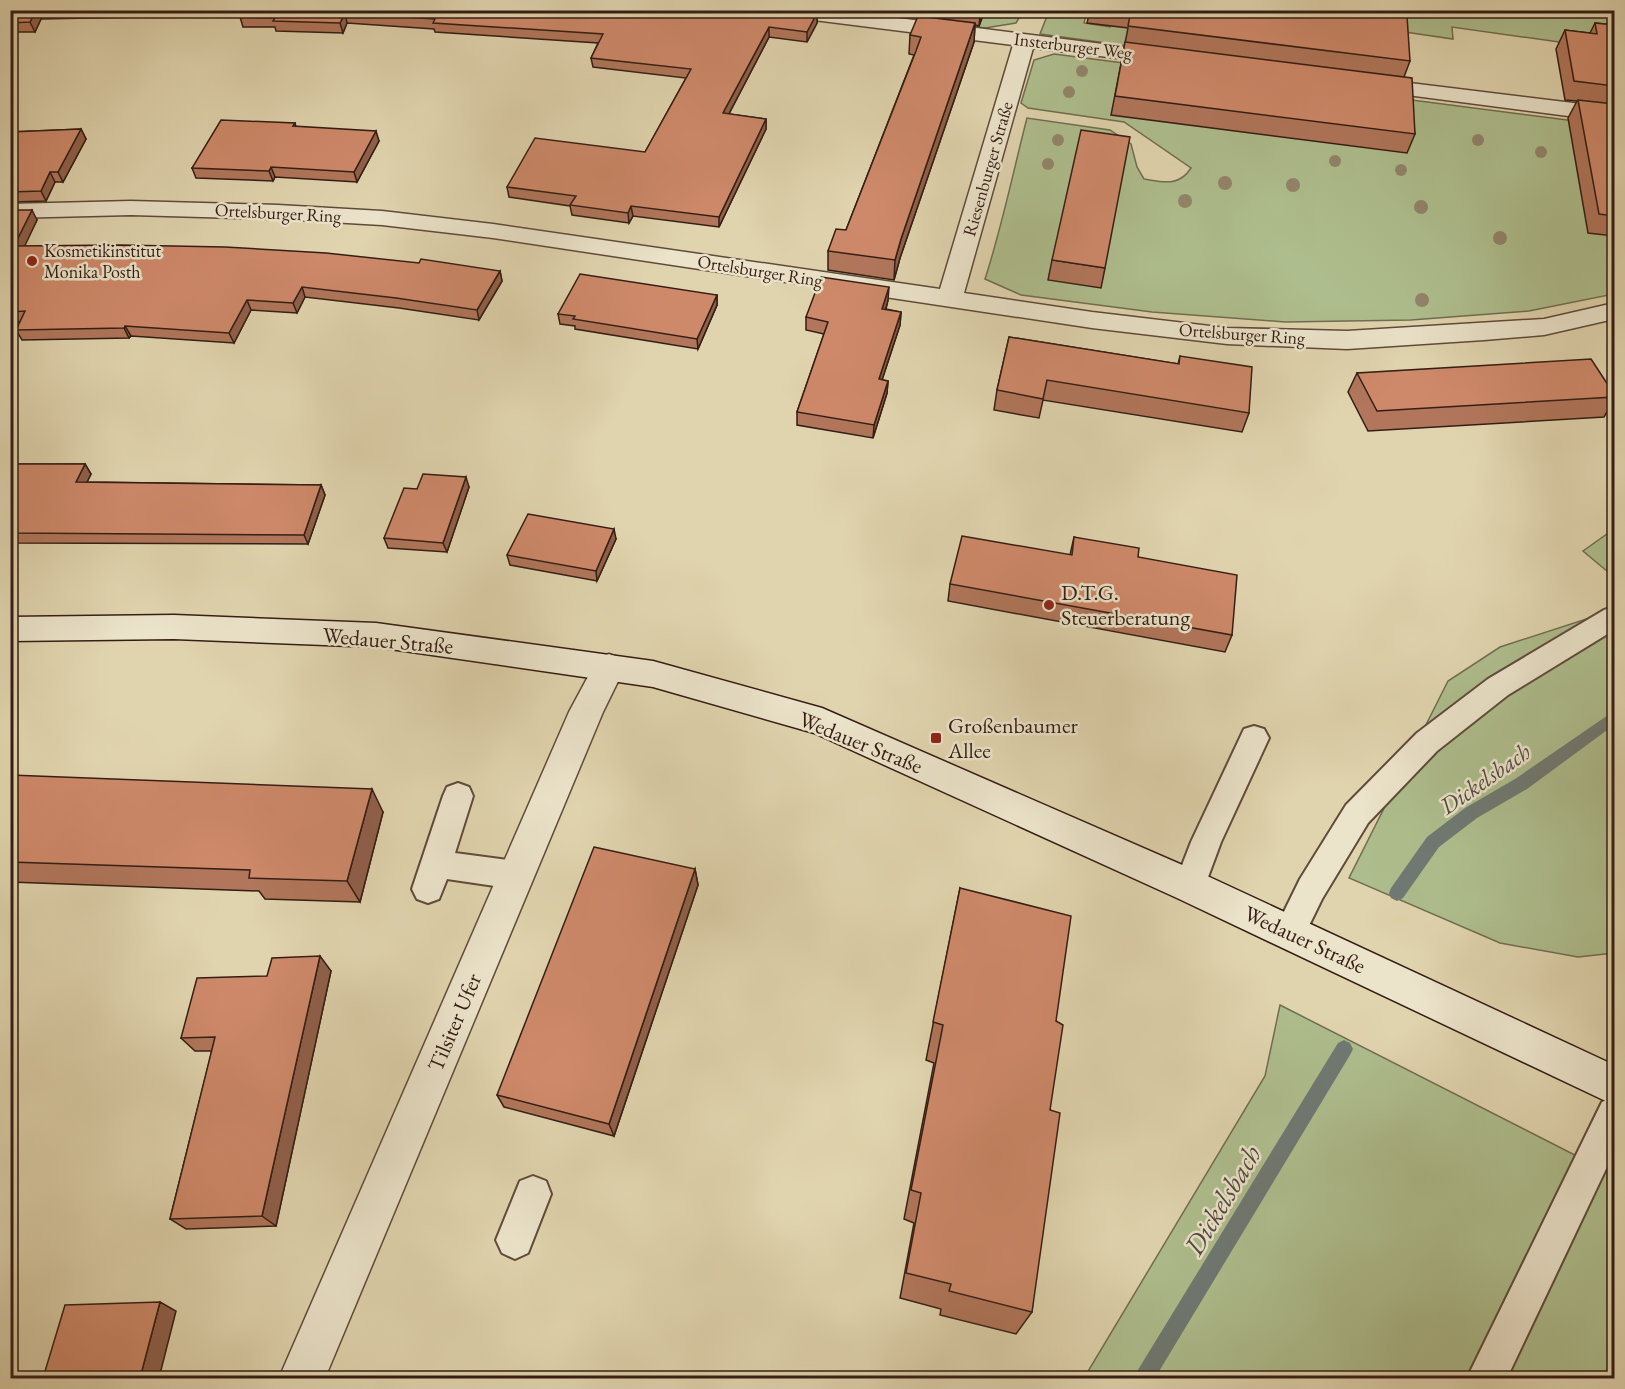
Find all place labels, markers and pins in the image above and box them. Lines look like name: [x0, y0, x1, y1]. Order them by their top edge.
place label: Kosmetikinstitut Monika Posth: [44, 239, 161, 283]
marker: Kosmetikinstitut Monika Posth: [25, 254, 39, 268]
place label: D.T.G. Steuerberatung: [1061, 578, 1190, 632]
marker: D.T.G. Steuerberatung: [1042, 598, 1056, 612]
place label: Großenbaumer Allee: [947, 711, 1079, 765]
marker: Großenbaumer Allee: [929, 731, 943, 745]

